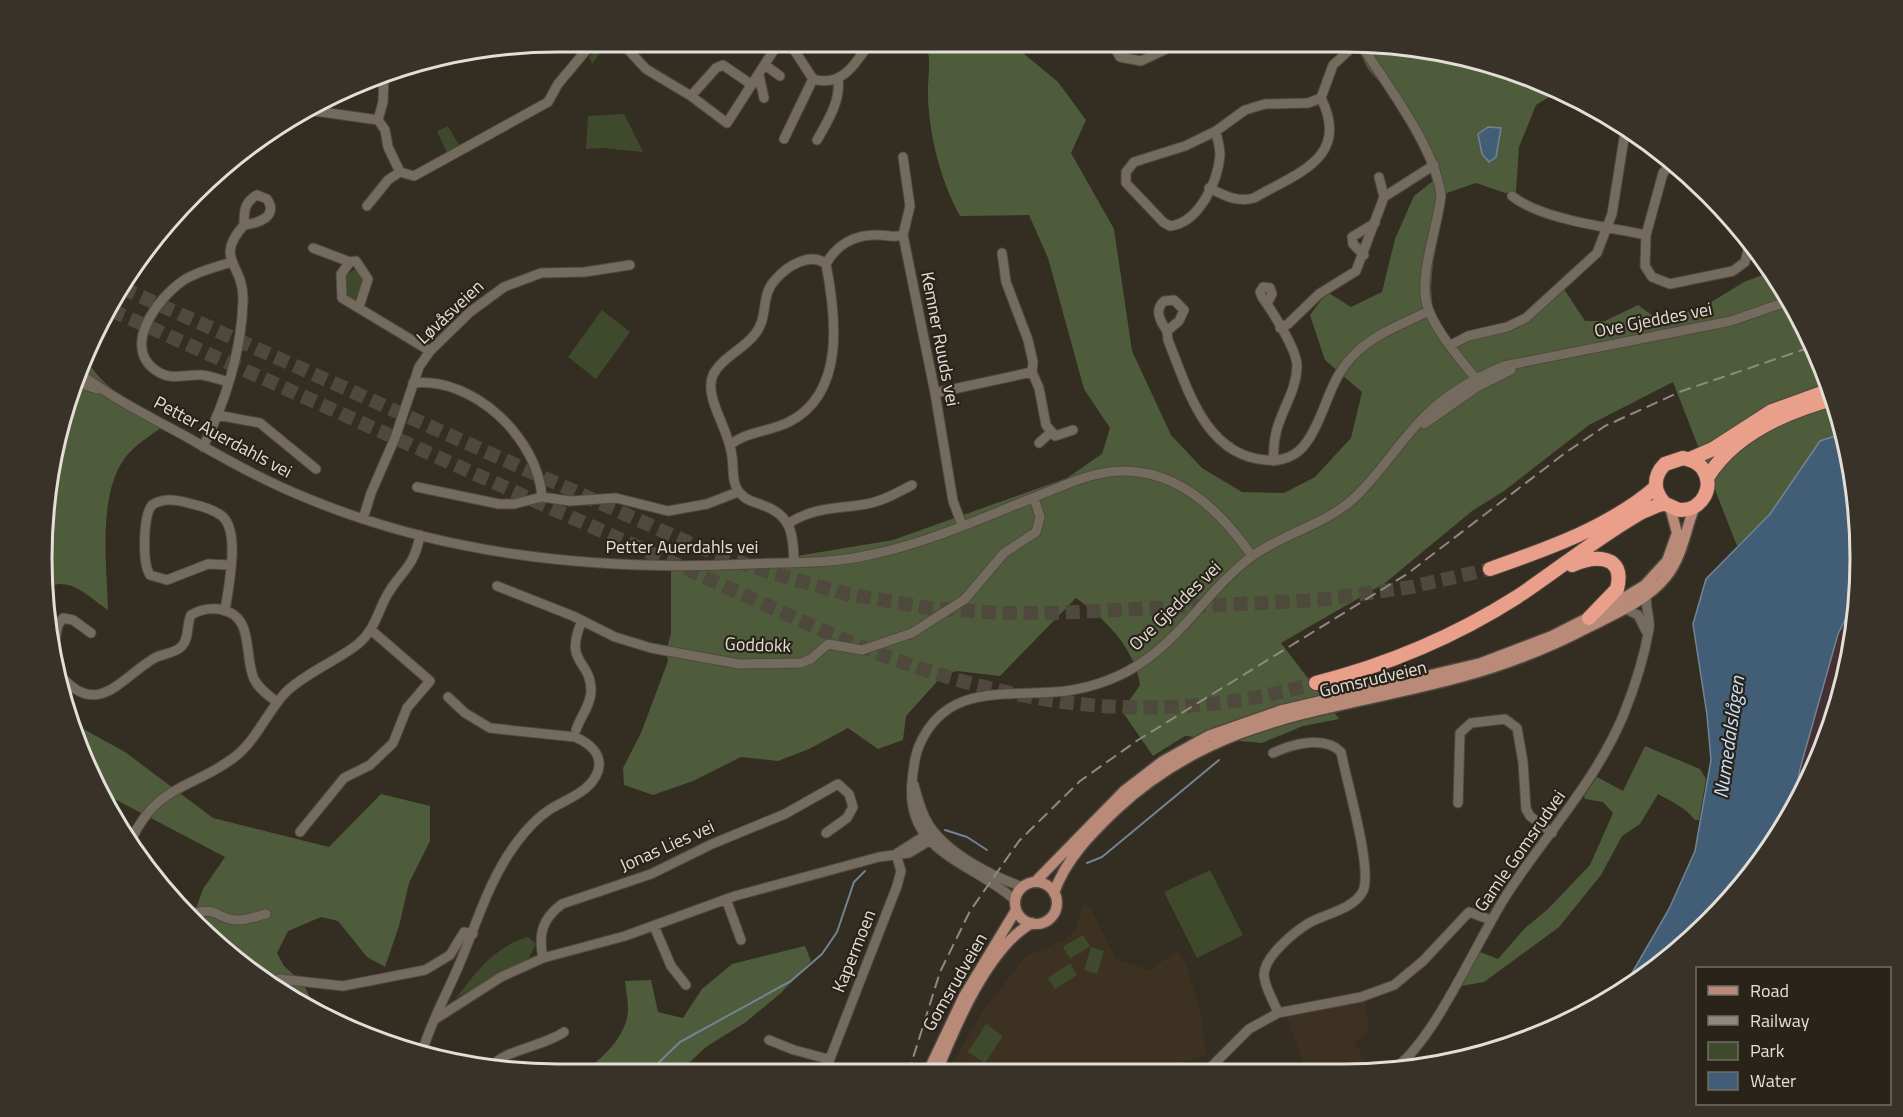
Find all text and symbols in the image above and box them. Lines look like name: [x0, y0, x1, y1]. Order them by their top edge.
street label: Kemner Ruuds vei: [914, 269, 967, 409]
street label: Løvåsveien: [410, 273, 490, 350]
street label: Ove Gjeddes vei: [1592, 295, 1714, 344]
street label: Petter Auerdahls vei: [149, 389, 297, 484]
street label: Petter Auerdahls vei: [605, 533, 759, 560]
street label: Ove Gjeddes vei: [1122, 554, 1227, 657]
street label: Goddokk: [724, 630, 792, 659]
street label: Gomsrudveien: [1316, 653, 1429, 704]
water label: Numedalslågen: [1705, 673, 1753, 800]
street label: Gamle Gomsrudvei: [1467, 784, 1572, 917]
street label: Jonas Lies vei: [615, 813, 718, 878]
street label: Kapermoen: [825, 905, 882, 996]
street label: Gomsrudveien: [915, 928, 994, 1036]
legend: [1696, 967, 1891, 1105]
text: Road: [1750, 977, 1789, 1004]
text: Railway: [1750, 1007, 1810, 1034]
text: Park: [1750, 1037, 1785, 1064]
text: Water: [1750, 1067, 1796, 1094]

